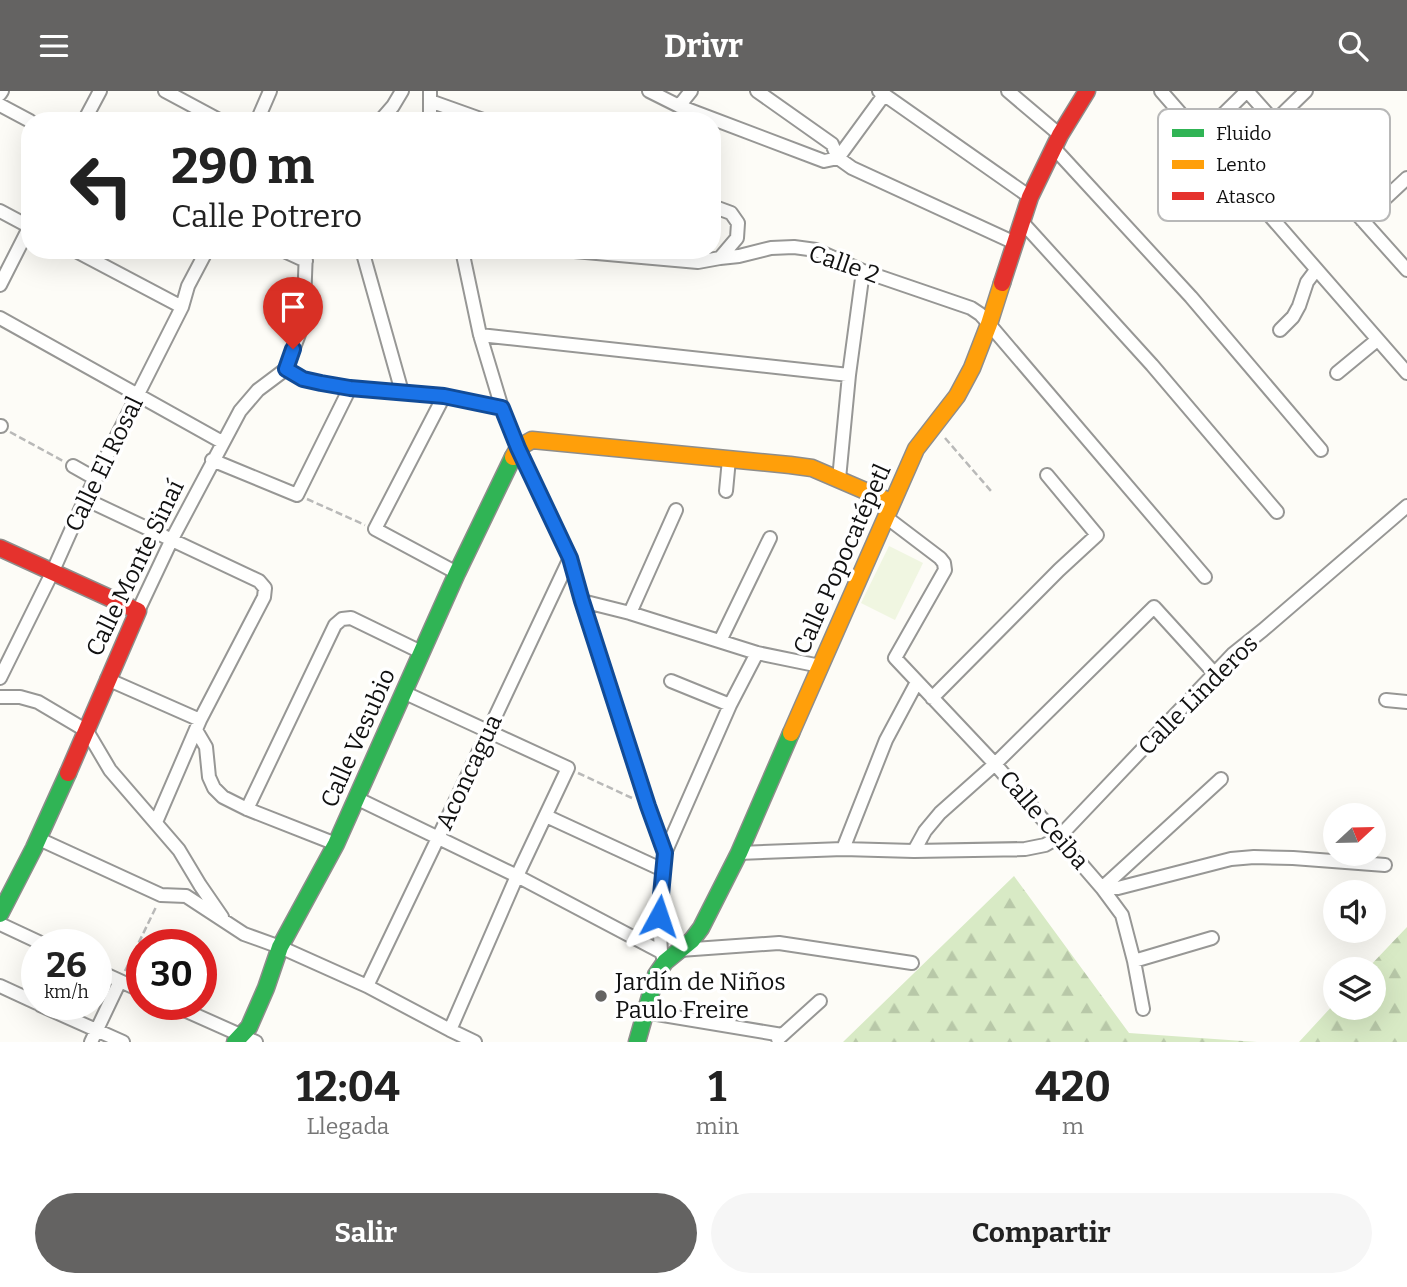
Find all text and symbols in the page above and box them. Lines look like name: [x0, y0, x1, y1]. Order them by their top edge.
icon: menu: [35, 27, 73, 65]
text: Drivr: [664, 27, 743, 65]
icon: search: [1334, 27, 1372, 65]
legend: [1158, 109, 1390, 221]
text: Fluido: [1216, 122, 1272, 145]
text: 290 m: [171, 137, 314, 196]
icon: left: [56, 140, 147, 231]
text: Lento: [1216, 153, 1266, 176]
text: Atasco: [1216, 185, 1275, 208]
text: Calle Potrero: [171, 197, 362, 235]
street label: Calle 2: [805, 239, 883, 289]
pin: [263, 277, 323, 349]
icon: arrive: [274, 288, 312, 326]
street label: Calle El Rosal: [59, 392, 149, 536]
street label: Calle Popocatépetl: [788, 460, 897, 658]
street label: Calle Monte Sinaí: [80, 475, 190, 661]
street label: Calle Linderos: [1132, 629, 1264, 761]
street label: Calle Vesubio: [315, 664, 401, 812]
street label: Aconcagua: [430, 710, 508, 834]
street label: Calle Ceiba: [993, 765, 1095, 875]
north arrow: [1323, 803, 1386, 866]
map controls: [1323, 803, 1386, 1020]
position arrow: [622, 879, 696, 953]
button: sound: [1323, 880, 1386, 943]
speed limit sign: 30: [126, 929, 217, 1020]
text: 26: [46, 944, 87, 986]
button: layers: [1323, 957, 1386, 1020]
place label: Jardín de Niños Paulo Freire: [614, 968, 786, 1024]
text: km/h: [44, 981, 89, 1003]
marker: Jardín de Niños Paulo Freire: [593, 988, 609, 1004]
text: 12:04: [296, 1062, 400, 1112]
text: 1: [708, 1062, 727, 1112]
text: 420: [1035, 1062, 1111, 1112]
text: Llegada: [306, 1112, 389, 1140]
text: min: [696, 1112, 739, 1140]
text: m: [1062, 1112, 1084, 1140]
button: Salir: [35, 1193, 697, 1273]
button: Compartir: [711, 1193, 1372, 1273]

